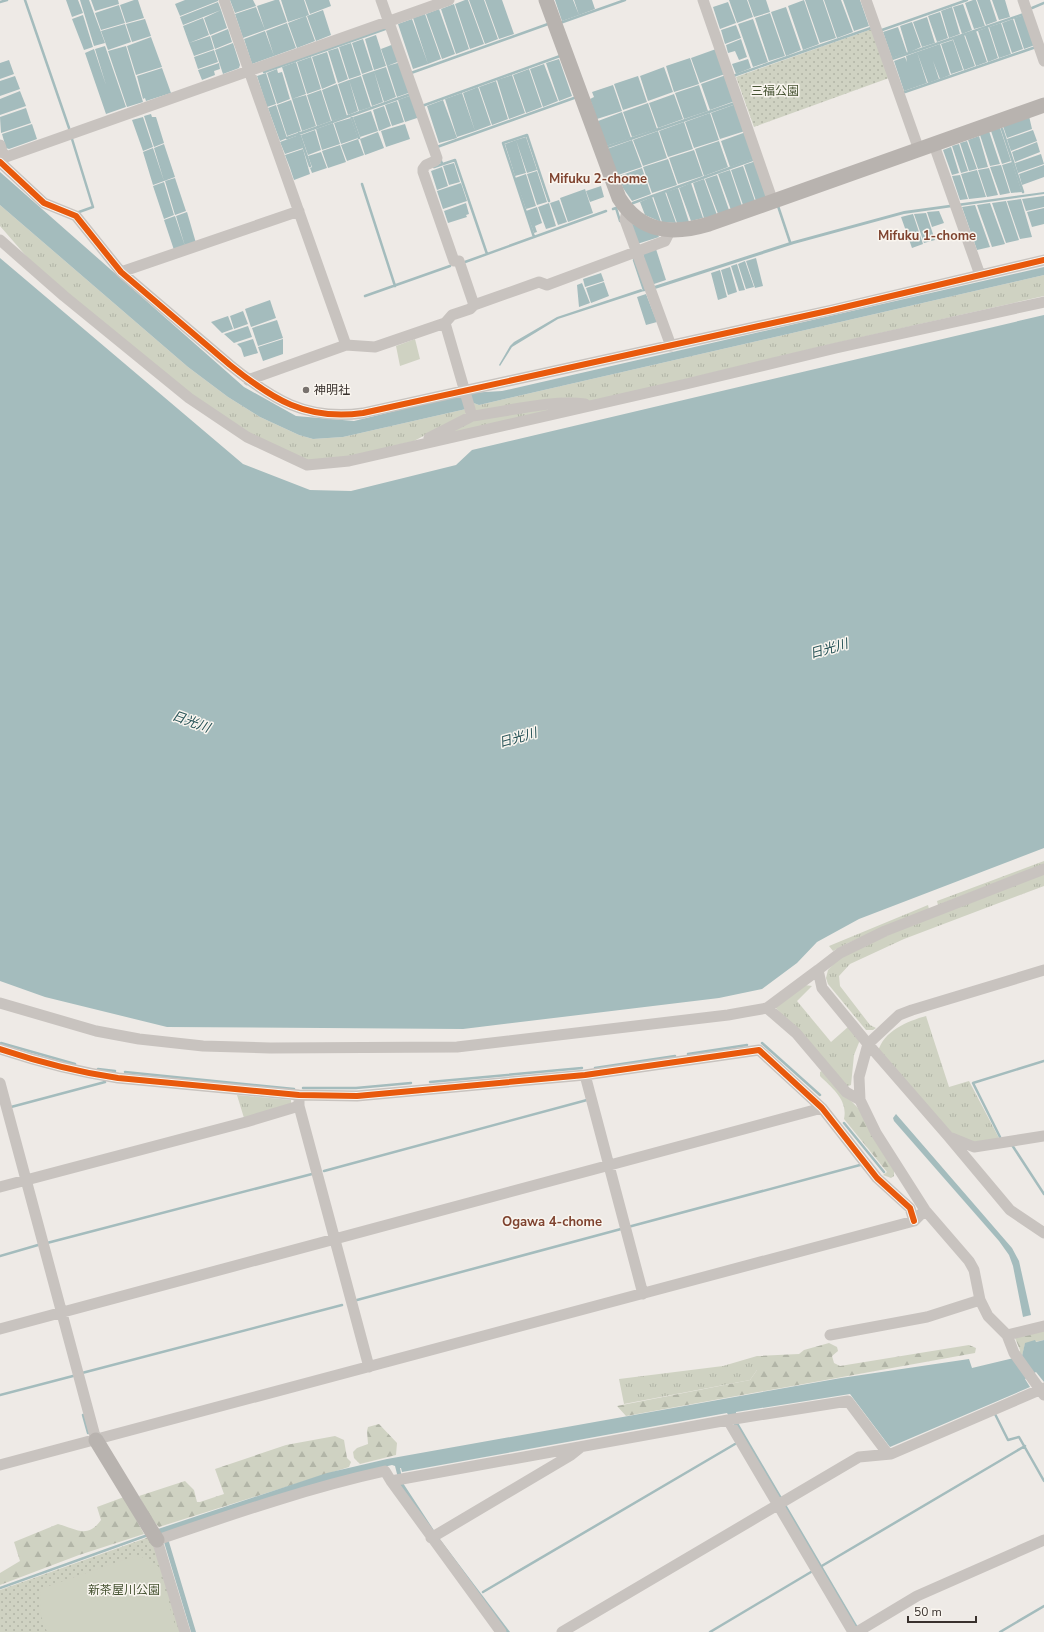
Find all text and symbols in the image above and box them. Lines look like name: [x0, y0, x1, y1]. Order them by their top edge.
park label: 三福公園: [751, 83, 799, 99]
district label: Mifuku 2-chome: [549, 170, 647, 188]
district label: Mifuku 1-chome: [878, 227, 976, 245]
place label: 神明社: [314, 382, 350, 398]
marker: 神明社: [301, 385, 311, 395]
water label: 日光川: [808, 634, 852, 663]
water label: 日光川: [170, 707, 214, 738]
water label: 日光川: [497, 723, 541, 752]
district label: Ogawa 4-chome: [502, 1213, 602, 1231]
park label: 新茶屋川公園: [88, 1582, 160, 1598]
scale bar: [908, 1598, 976, 1624]
text: 50 m: [914, 1604, 942, 1620]

